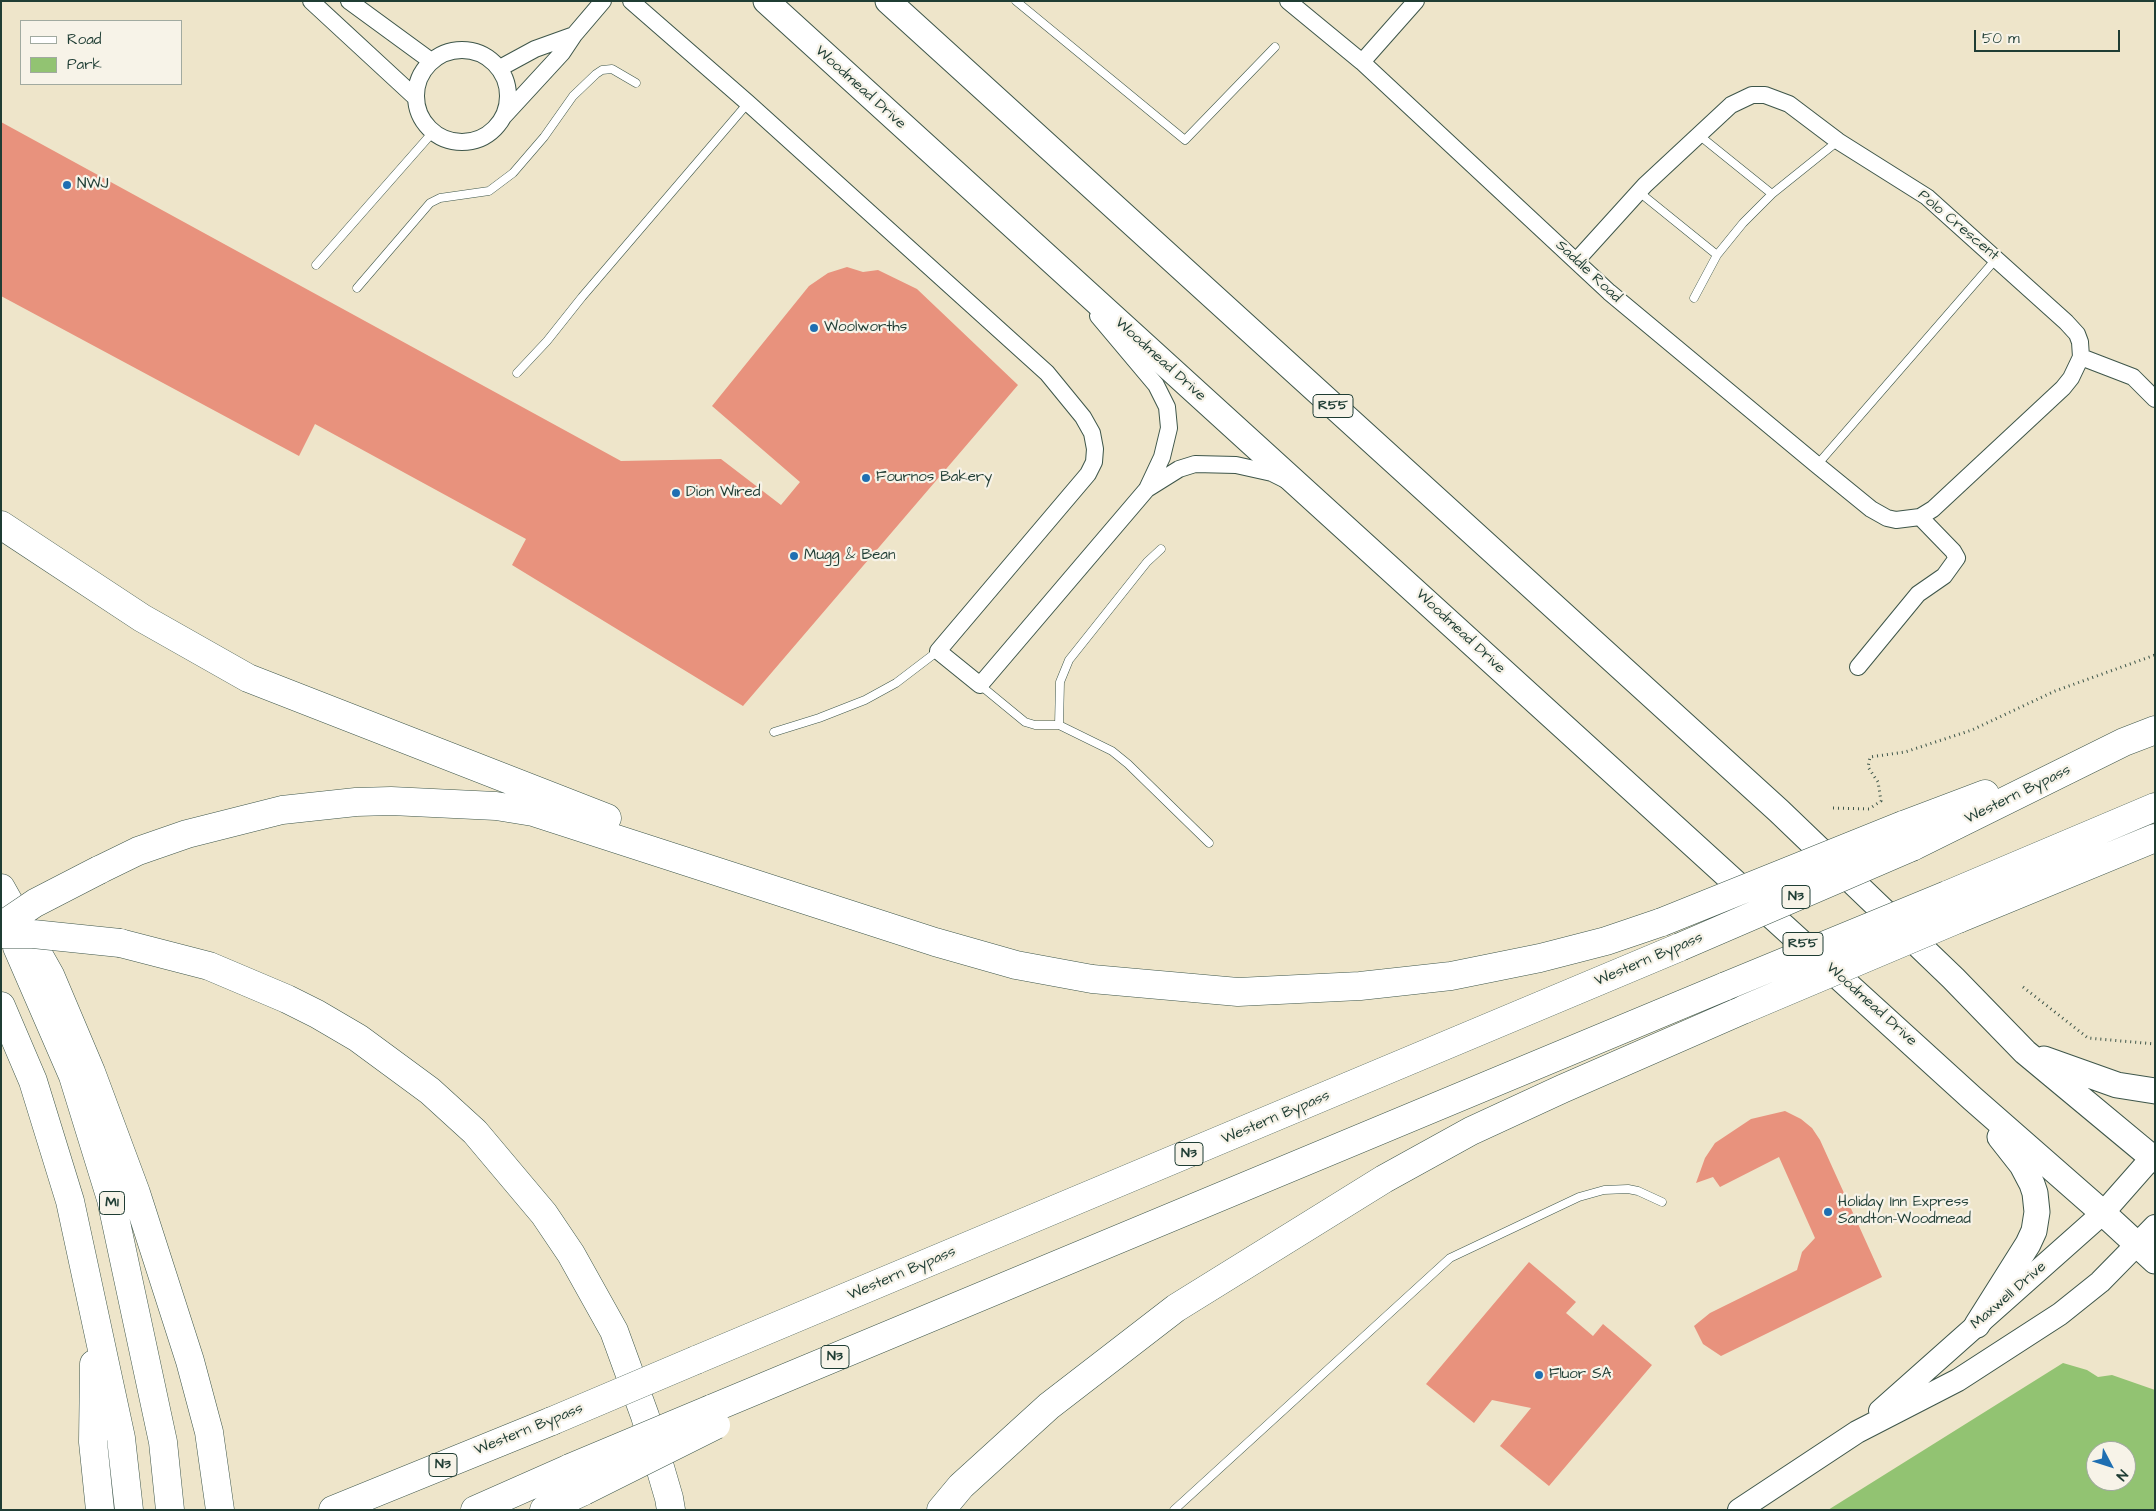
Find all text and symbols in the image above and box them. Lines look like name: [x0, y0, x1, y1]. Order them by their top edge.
legend: [20, 20, 182, 85]
scale bar: [1976, 20, 2122, 52]
text: 50 m: [1982, 28, 2020, 49]
text: Road: [67, 29, 101, 50]
street label: Woodmead Drive: [811, 43, 909, 133]
text: Park: [67, 54, 102, 75]
place label: NWJ: [77, 176, 108, 194]
marker: NWJ: [61, 179, 73, 191]
street label: Polo Crescent: [1914, 187, 2002, 265]
street label: Saddle Road: [1551, 237, 1625, 307]
street label: Woodmead Drive: [1111, 315, 1209, 405]
place label: Woolworths: [824, 319, 907, 337]
marker: Woolworths: [808, 322, 820, 334]
road number: R55: [1313, 394, 1353, 418]
place label: Fournos Bakery: [876, 469, 992, 487]
marker: Fournos Bakery: [860, 472, 872, 484]
place label: Dion Wired: [686, 484, 760, 502]
marker: Dion Wired: [670, 487, 682, 499]
place label: Mugg & Bean: [804, 547, 895, 565]
marker: Mugg & Bean: [788, 550, 800, 562]
street label: Woodmead Drive: [1411, 586, 1509, 678]
street label: Western Bypass: [1962, 762, 2074, 828]
road number: N3: [1782, 886, 1810, 909]
street label: Western Bypass: [1592, 929, 1706, 991]
road number: R55: [1783, 932, 1823, 956]
street label: Woodmead Drive: [1822, 960, 1920, 1050]
street label: Western Bypass: [1219, 1087, 1333, 1149]
road number: N3: [1175, 1142, 1203, 1166]
road number: M1: [100, 1192, 124, 1214]
place label: Holiday Inn Express Sandton-Woodmead: [1838, 1194, 1971, 1229]
marker: Holiday Inn Express Sandton-Woodmead: [1822, 1206, 1834, 1218]
street label: Western Bypass: [845, 1243, 959, 1305]
street label: Maxwell Drive: [1968, 1258, 2050, 1334]
road number: N3: [821, 1345, 849, 1368]
place label: Fluor SA: [1549, 1366, 1611, 1384]
marker: Fluor SA: [1533, 1369, 1545, 1381]
street label: Western Bypass: [472, 1400, 586, 1460]
north arrow: [2086, 1441, 2136, 1491]
road number: N3: [429, 1454, 457, 1476]
text: N: [2111, 1465, 2132, 1485]

